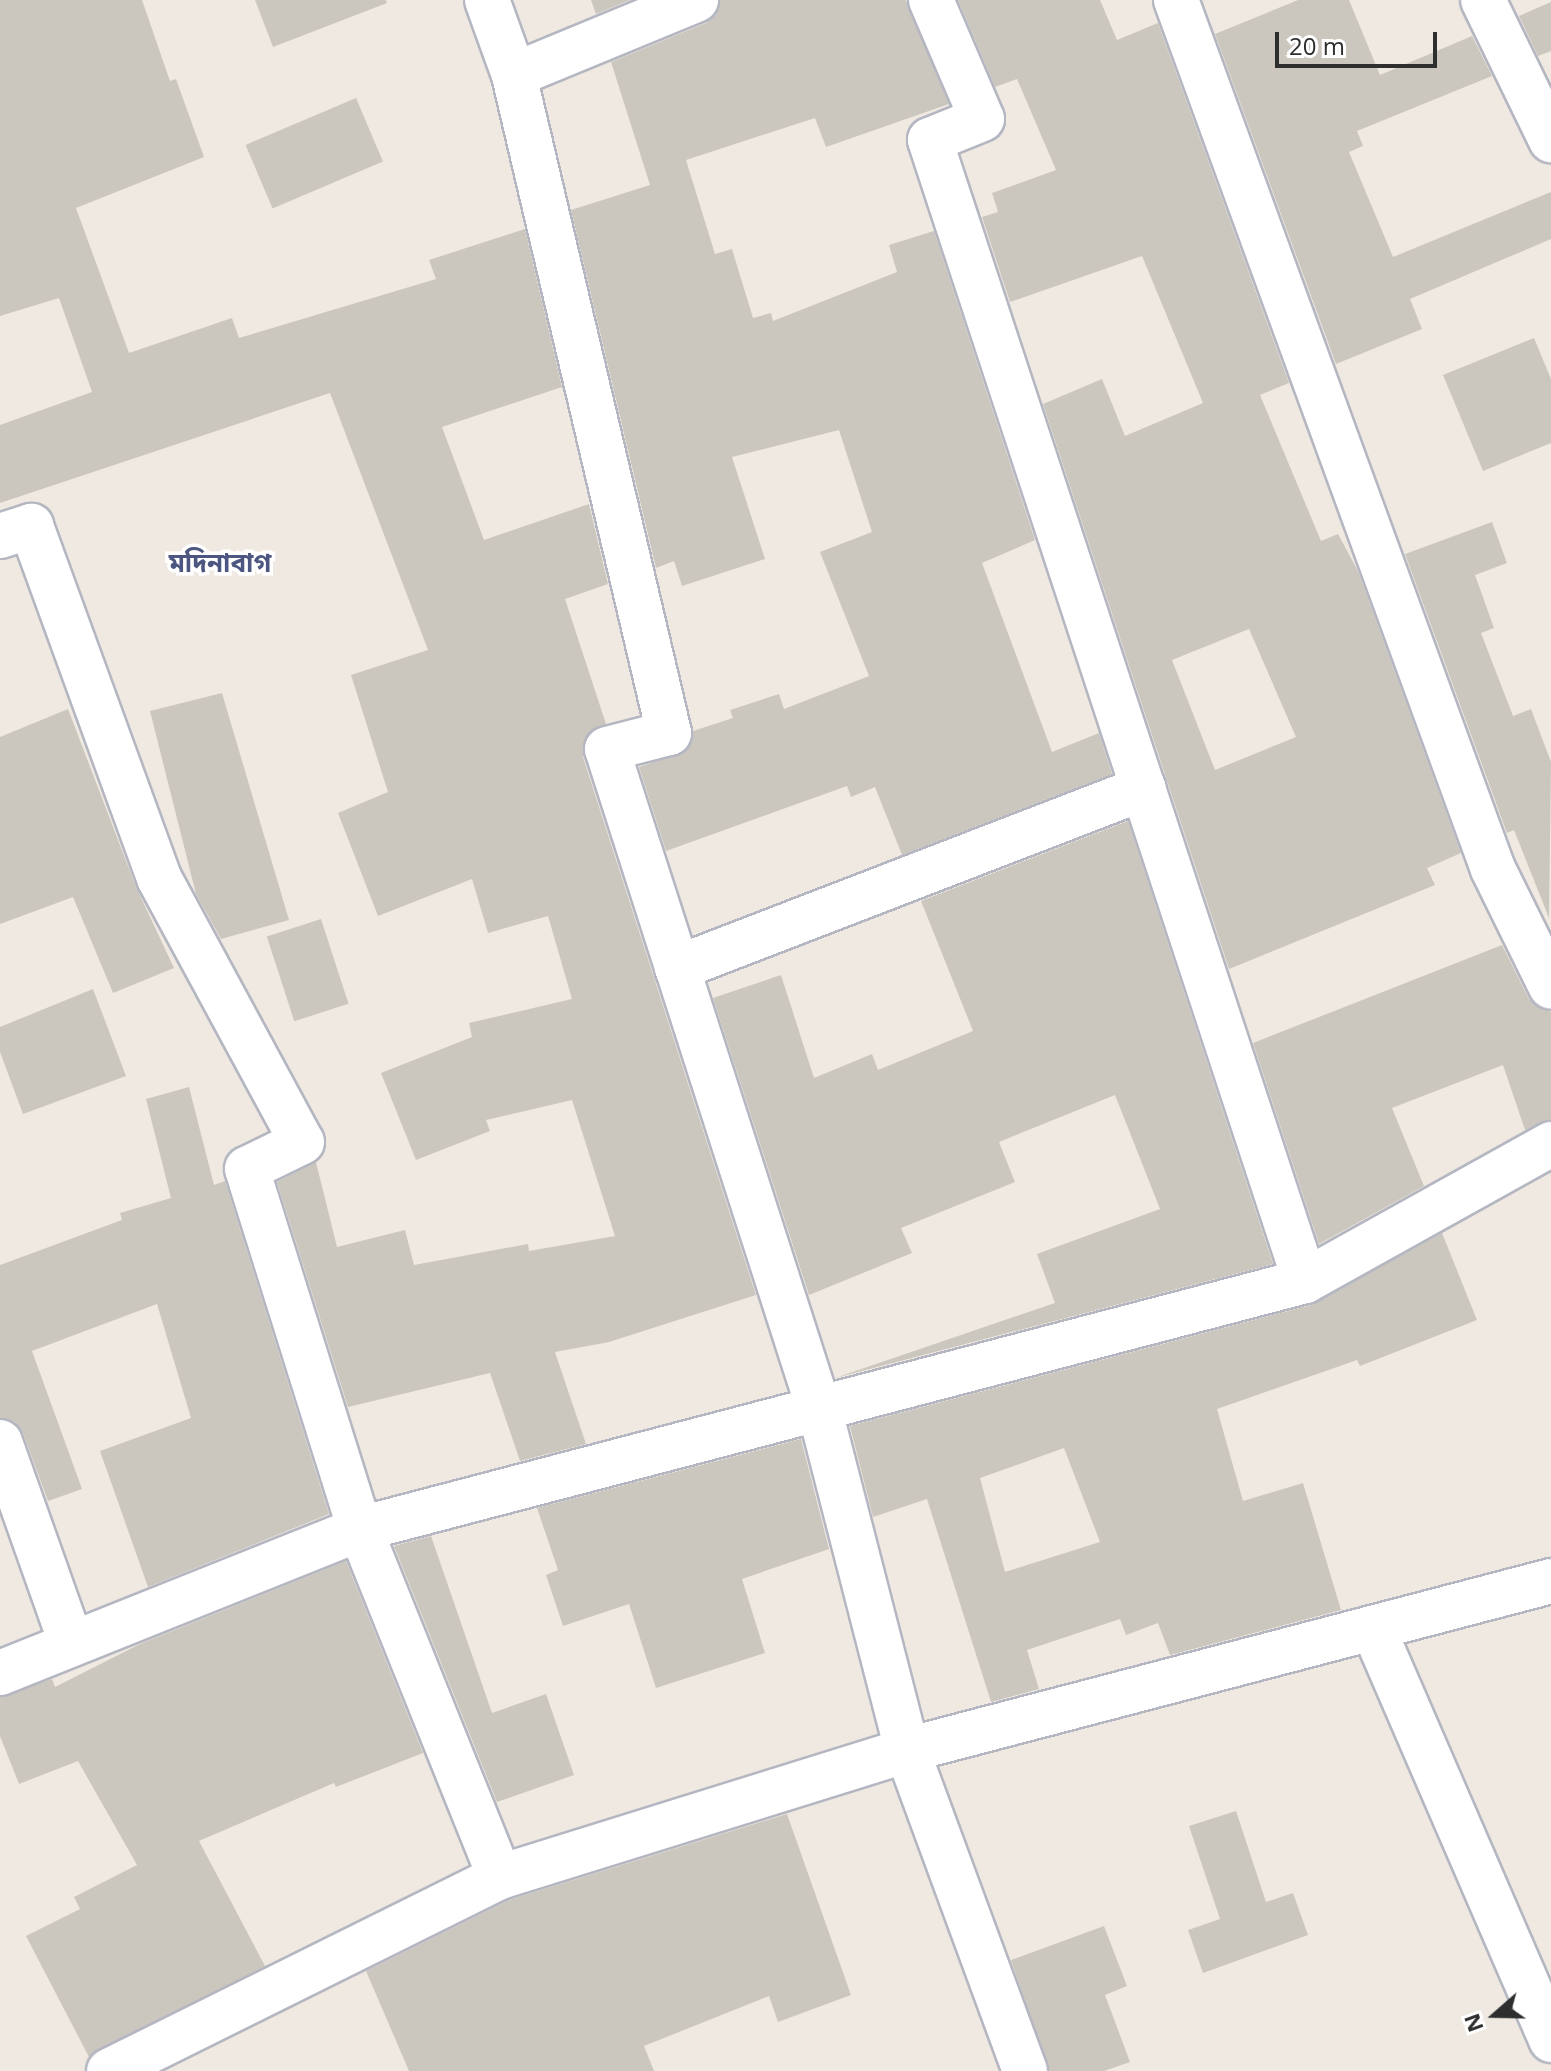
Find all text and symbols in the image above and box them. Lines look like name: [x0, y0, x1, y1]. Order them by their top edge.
scale bar: [1279, 16, 1441, 66]
text: 20 m: [1289, 29, 1345, 62]
district label: মদিনাবাগ: [169, 547, 271, 579]
north arrow: [1455, 1975, 1535, 2055]
text: N: [1455, 2010, 1490, 2037]

